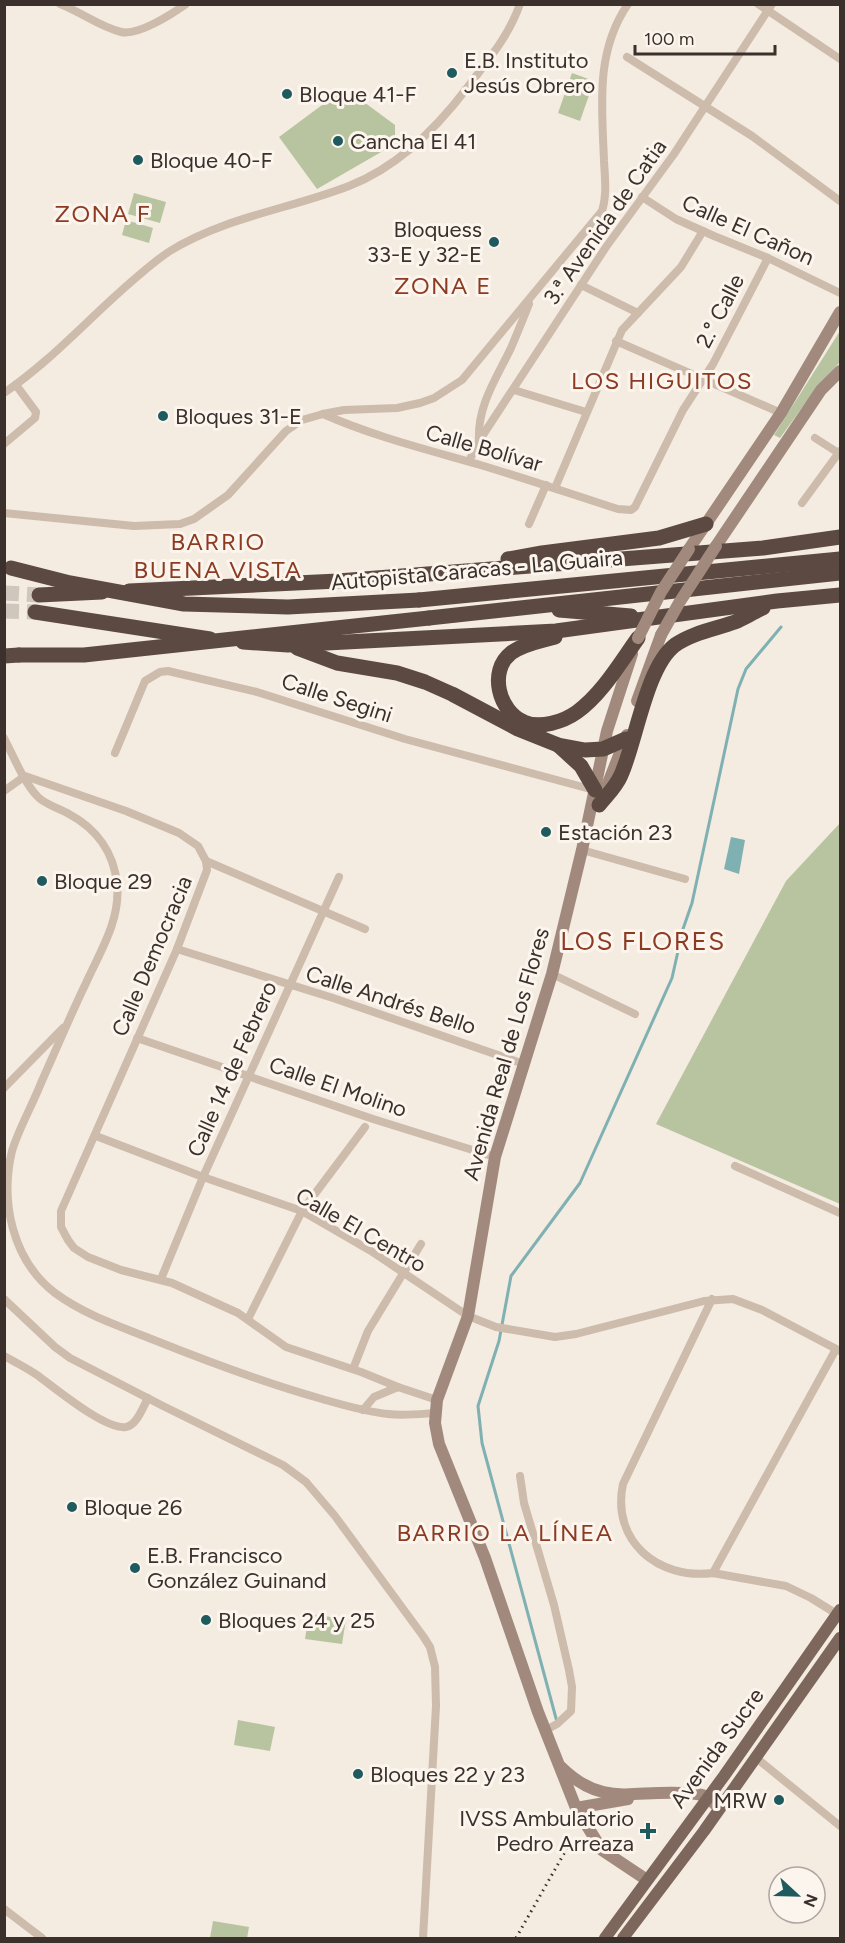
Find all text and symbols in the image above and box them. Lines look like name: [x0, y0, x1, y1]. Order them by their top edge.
scale bar: [635, 18, 774, 56]
text: 100 m: [644, 28, 694, 50]
place label: E.B. Instituto Jesús Obrero: [464, 47, 595, 99]
marker: E.B. Instituto Jesús Obrero: [445, 66, 459, 80]
place label: Bloque 41-F: [299, 81, 416, 108]
marker: Bloque 41-F: [280, 87, 294, 101]
place label: Cancha El 41: [350, 128, 476, 155]
marker: Cancha El 41: [331, 134, 345, 148]
street label: 3.ª Avenida de Catia: [538, 134, 672, 310]
place label: Bloque 40-F: [150, 147, 272, 174]
marker: Bloque 40-F: [131, 153, 145, 167]
street label: Calle El Cañon: [678, 189, 818, 271]
district label: ZONA F: [55, 199, 151, 228]
place label: Bloquess 33-E y 32-E: [367, 216, 482, 268]
marker: Bloquess 33-E y 32-E: [487, 235, 501, 249]
street label: 2.° Calle: [690, 270, 750, 352]
district label: ZONA E: [394, 271, 492, 300]
district label: LOS HIGUITOS: [571, 366, 753, 395]
place label: Bloques 31-E: [175, 403, 302, 430]
marker: Bloques 31-E: [156, 409, 170, 423]
street label: Calle Bolívar: [423, 418, 546, 478]
district label: BARRIO BUENA VISTA: [134, 527, 302, 584]
street label: Autopista Caracas - La Guaira: [330, 544, 624, 596]
street label: Calle Segini: [278, 667, 396, 729]
place label: Estación 23: [558, 819, 673, 846]
marker: Estación 23: [539, 825, 553, 839]
place label: Bloque 29: [54, 868, 152, 895]
street label: Calle Democracia: [106, 872, 198, 1040]
marker: Bloque 29: [35, 874, 49, 888]
street label: Avenida Real de Los Flores: [457, 925, 555, 1183]
district label: LOS FLORES: [560, 925, 726, 957]
street label: Calle Andrés Bello: [303, 960, 479, 1040]
street label: Calle 14 de Febrero: [181, 977, 283, 1161]
street label: Calle El Molino: [266, 1051, 410, 1123]
street label: Calle El Centro: [291, 1182, 431, 1278]
place label: Bloque 26: [84, 1494, 182, 1521]
marker: Bloque 26: [65, 1500, 79, 1514]
district label: BARRIO LA LÍNEA: [396, 1518, 614, 1547]
place label: E.B. Francisco González Guinand: [147, 1542, 327, 1594]
marker: E.B. Francisco González Guinand: [128, 1561, 142, 1575]
place label: Bloques 24 y 25: [218, 1607, 375, 1634]
marker: Bloques 24 y 25: [199, 1613, 213, 1627]
street label: Avenida Sucre: [664, 1683, 770, 1813]
place label: Bloques 22 y 23: [370, 1761, 525, 1788]
marker: Bloques 22 y 23: [351, 1767, 365, 1781]
place label: MRW: [713, 1787, 767, 1814]
marker: MRW: [772, 1793, 786, 1807]
place label: IVSS Ambulatorio Pedro Arreaza: [459, 1805, 634, 1857]
marker: IVSS Ambulatorio Pedro Arreaza: [639, 1822, 657, 1840]
north arrow: [767, 1865, 827, 1925]
text: N: [799, 1891, 822, 1910]

